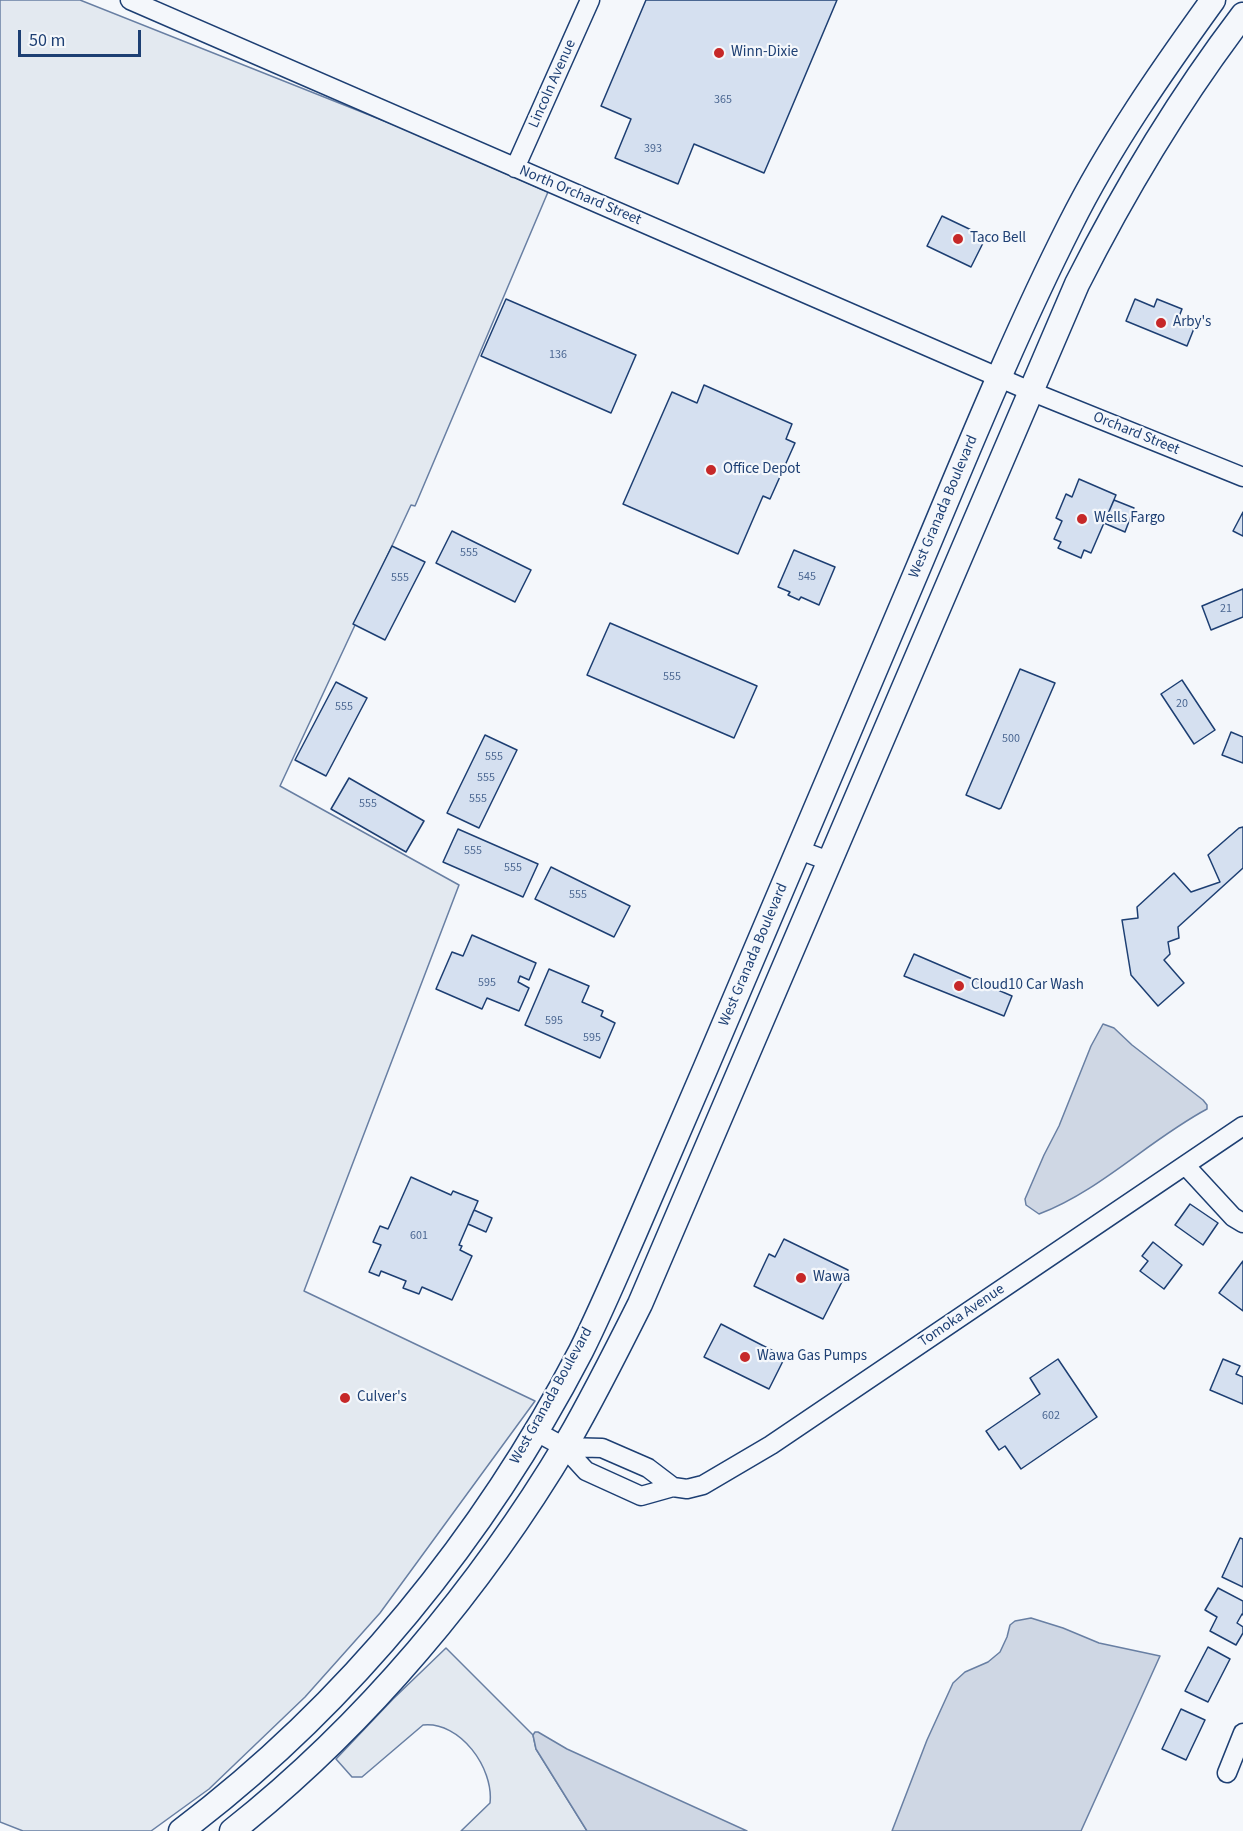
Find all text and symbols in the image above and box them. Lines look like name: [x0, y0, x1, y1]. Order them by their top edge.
scale bar: [21, 18, 144, 56]
text: 50 m: [29, 28, 65, 53]
street label: Lincoln Avenue: [525, 37, 581, 131]
place label: Winn-Dixie: [731, 44, 798, 62]
marker: Winn-Dixie: [712, 46, 726, 60]
house number: 365: [714, 93, 732, 107]
house number: 393: [644, 142, 662, 156]
street label: North Orchard Street: [516, 162, 644, 230]
place label: Taco Bell: [970, 230, 1026, 248]
marker: Taco Bell: [951, 232, 965, 246]
place label: Arby's: [1173, 314, 1211, 332]
marker: Arby's: [1154, 316, 1168, 330]
house number: 136: [549, 348, 567, 362]
street label: Orchard Street: [1090, 409, 1182, 459]
street label: West Granada Boulevard: [906, 433, 982, 581]
place label: Office Depot: [723, 461, 800, 479]
marker: Office Depot: [704, 463, 718, 477]
place label: Wells Fargo: [1094, 510, 1165, 528]
marker: Wells Fargo: [1075, 512, 1089, 526]
house number: 555: [460, 546, 478, 560]
house number: 545: [798, 570, 816, 584]
house number: 555: [391, 571, 409, 585]
house number: 21: [1220, 602, 1232, 616]
house number: 555: [663, 670, 681, 684]
house number: 20: [1176, 697, 1188, 711]
house number: 555: [335, 700, 353, 714]
house number: 500: [1002, 732, 1020, 746]
house number: 555: [485, 750, 503, 764]
house number: 555: [477, 771, 495, 785]
house number: 555: [469, 792, 487, 806]
house number: 555: [359, 797, 377, 811]
house number: 555: [464, 844, 482, 858]
house number: 555: [504, 861, 522, 875]
street label: West Granada Boulevard: [716, 881, 792, 1029]
house number: 555: [569, 888, 587, 902]
house number: 595: [478, 976, 496, 990]
place label: Cloud10 Car Wash: [971, 977, 1084, 995]
marker: Cloud10 Car Wash: [952, 979, 966, 993]
house number: 595: [545, 1014, 563, 1028]
house number: 595: [583, 1031, 601, 1045]
house number: 601: [410, 1229, 428, 1243]
place label: Wawa: [813, 1269, 850, 1287]
marker: Wawa: [794, 1271, 808, 1285]
street label: Tomoka Avenue: [916, 1281, 1008, 1351]
street label: West Granada Boulevard: [507, 1324, 597, 1468]
place label: Wawa Gas Pumps: [757, 1348, 867, 1366]
marker: Wawa Gas Pumps: [738, 1350, 752, 1364]
place label: Culver's: [357, 1389, 407, 1407]
marker: Culver's: [338, 1391, 352, 1405]
house number: 602: [1042, 1409, 1060, 1423]

